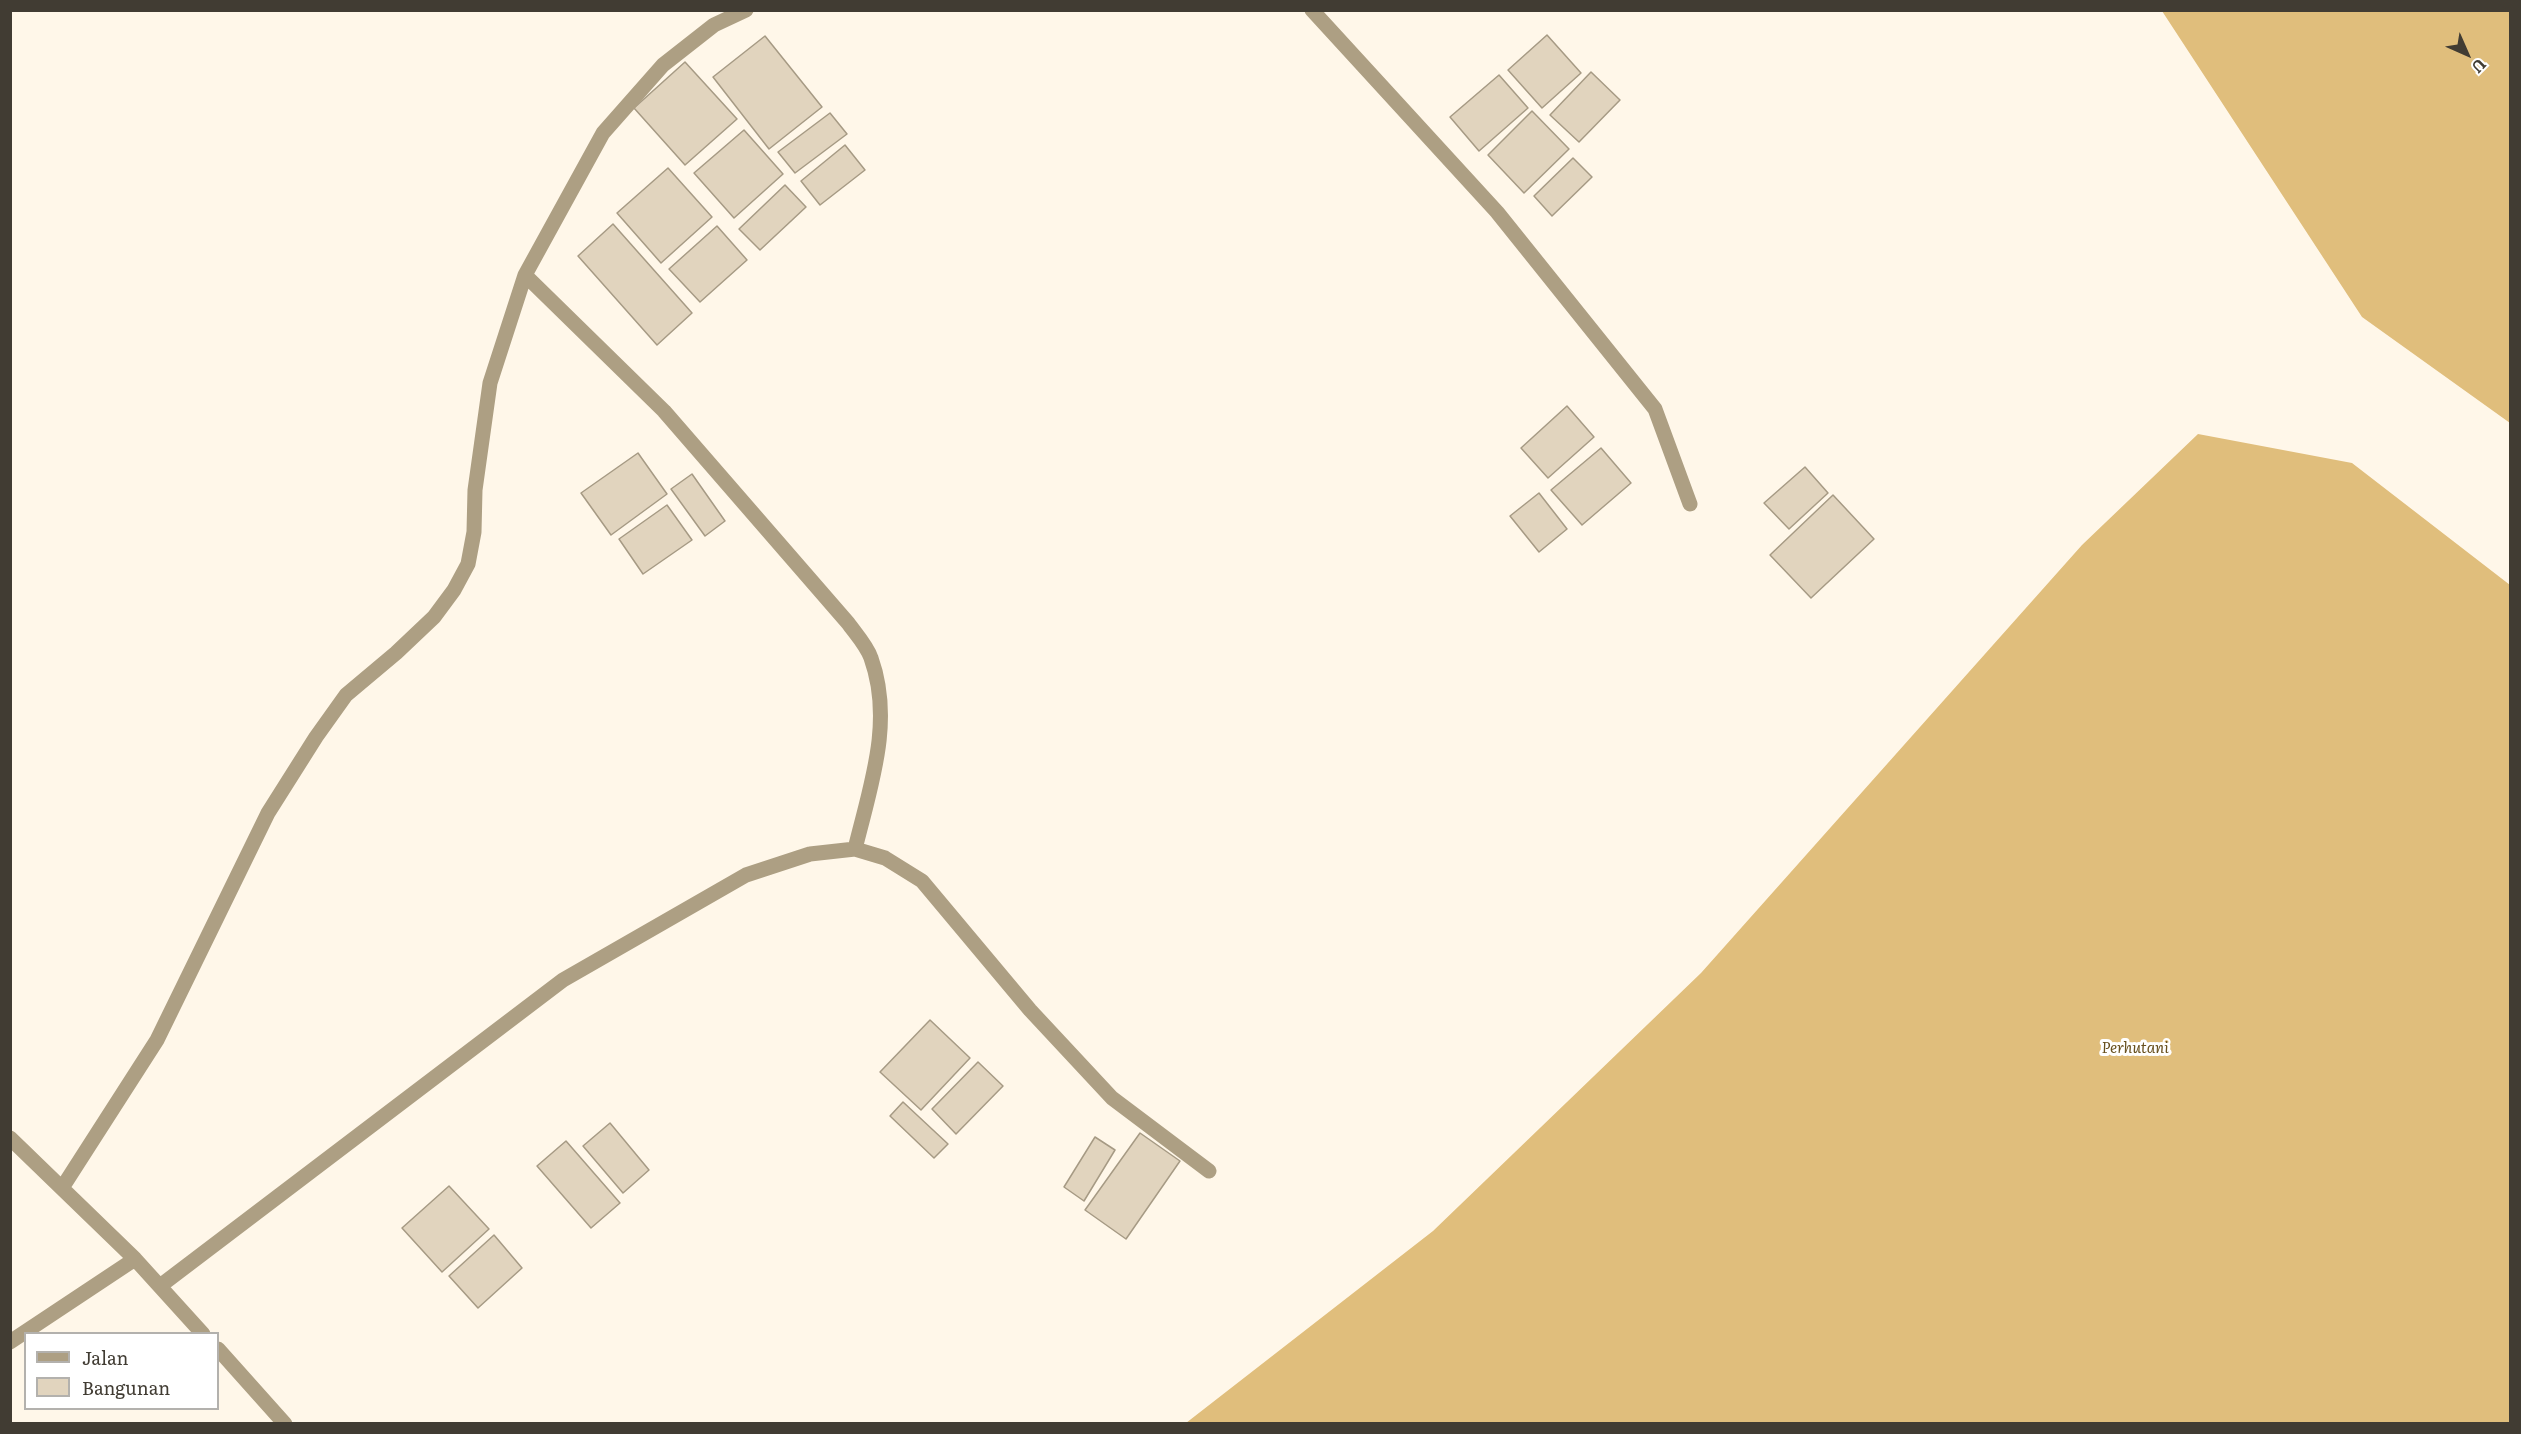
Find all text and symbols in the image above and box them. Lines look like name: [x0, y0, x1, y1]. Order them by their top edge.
north arrow: [2437, 24, 2497, 84]
text: U: [2467, 54, 2493, 80]
park label: Perhutani: [2101, 1040, 2169, 1058]
legend: [24, 1332, 219, 1410]
text: Jalan: [82, 1344, 128, 1371]
text: Bangunan: [82, 1374, 170, 1401]

